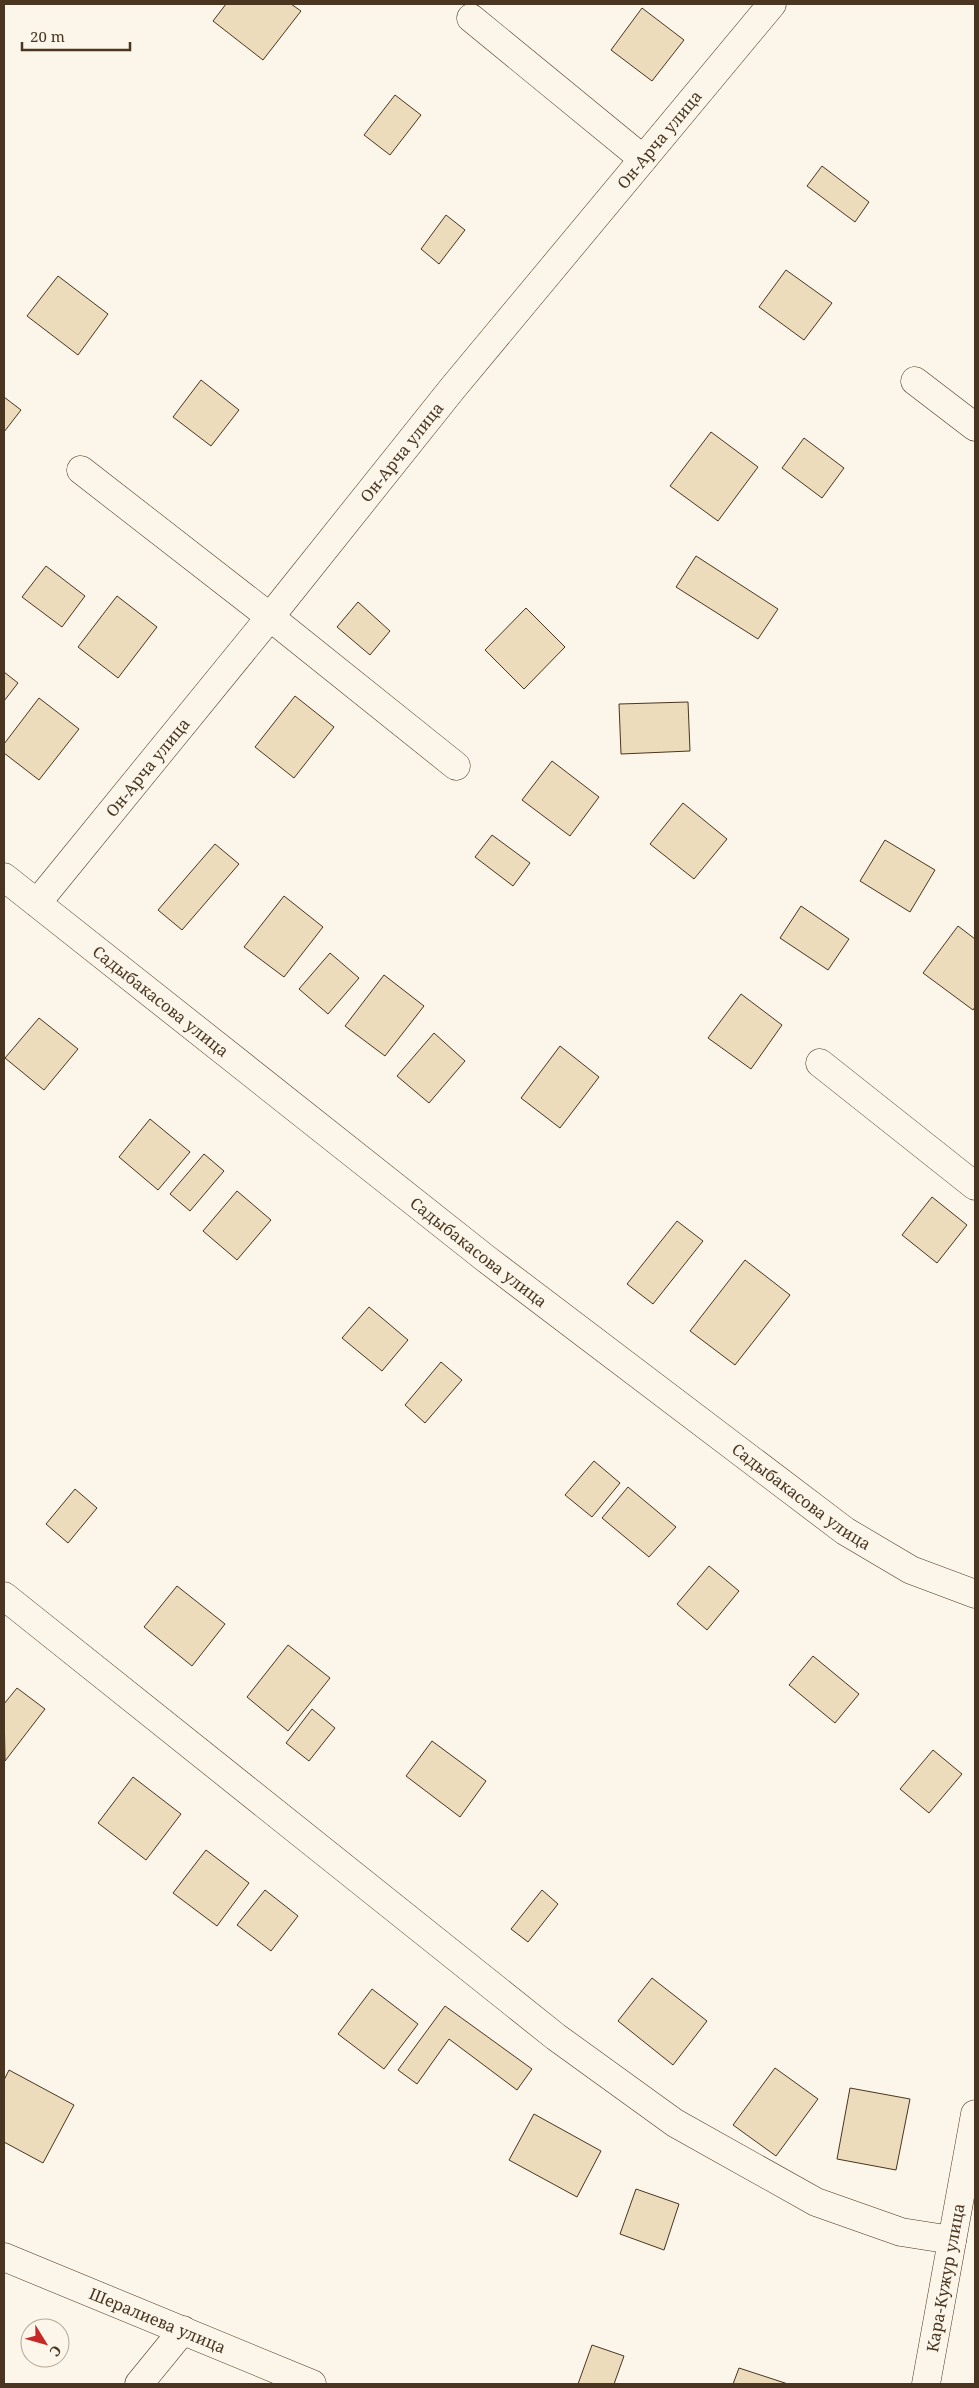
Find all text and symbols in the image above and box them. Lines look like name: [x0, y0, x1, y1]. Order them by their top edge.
scale bar: [22, 20, 130, 52]
text: 20 m: [30, 26, 65, 46]
street label: Он-Арча улица: [612, 86, 707, 193]
street label: Он-Арча улица: [355, 398, 448, 507]
street label: Он-Арча улица: [101, 713, 195, 822]
street label: Садыбакасова улица: [88, 940, 233, 1062]
street label: Садыбакасова улица: [406, 1192, 552, 1312]
street label: Садыбакасова улица: [727, 1438, 875, 1555]
street label: Кара-Кужур улица: [921, 2202, 970, 2354]
street label: Шералиева улица: [86, 2282, 229, 2358]
north arrow: [20, 2318, 70, 2368]
text: С: [45, 2342, 66, 2361]

